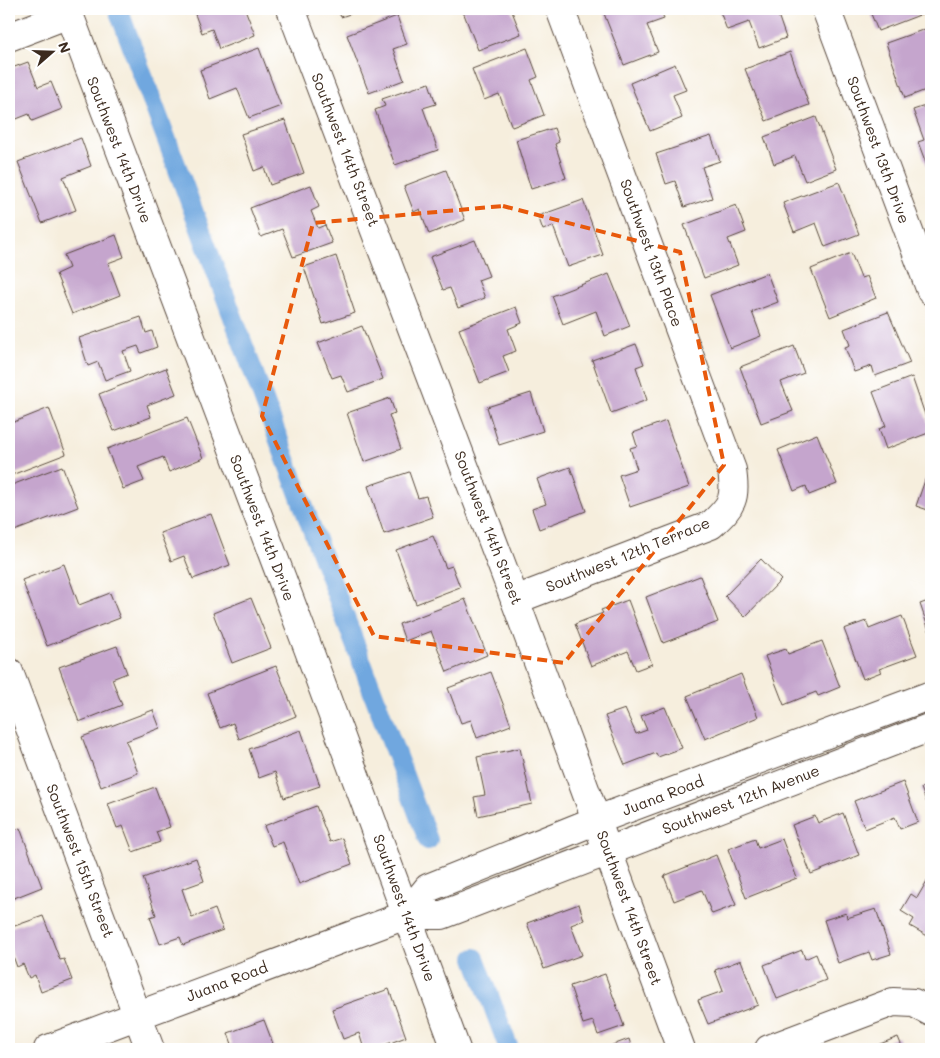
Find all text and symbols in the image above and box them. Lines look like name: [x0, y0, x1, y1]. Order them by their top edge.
north arrow: [28, 28, 78, 78]
text: N: [54, 39, 75, 56]
street label: Southwest 14th Street: [307, 70, 385, 229]
street label: Southwest 13th Drive: [843, 73, 915, 226]
street label: Southwest 14th Drive: [83, 74, 157, 226]
street label: Southwest 13th Place: [616, 176, 688, 329]
street label: Southwest 14th Street: [450, 448, 528, 607]
street label: Southwest 14th Drive: [226, 452, 300, 604]
street label: Southwest 12th Terrace: [543, 512, 713, 596]
street label: Southwest 12th Avenue: [659, 760, 822, 838]
street label: Juana Road: [619, 770, 706, 820]
street label: Southwest 15th Street: [42, 781, 120, 940]
street label: Southwest 14th Street: [593, 827, 667, 988]
street label: Southwest 14th Drive: [369, 831, 441, 984]
street label: Juana Road: [183, 956, 270, 1006]

